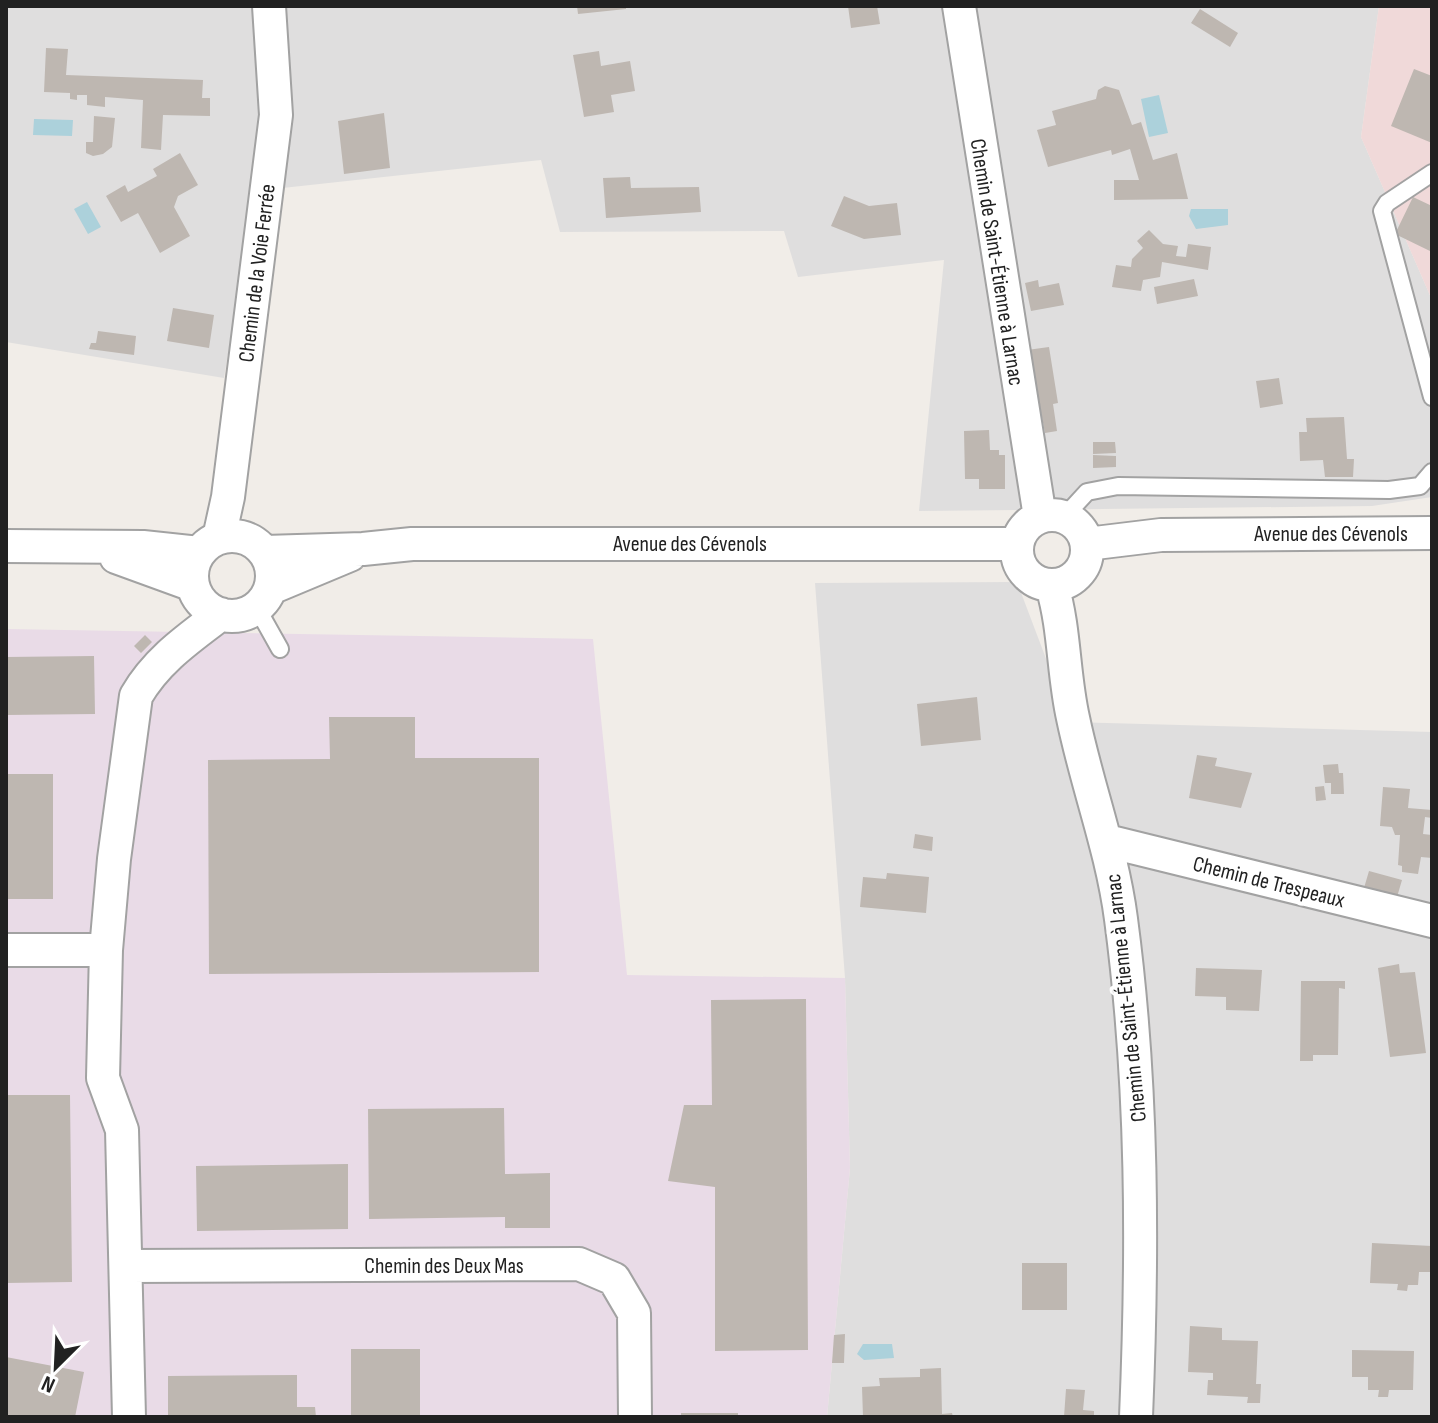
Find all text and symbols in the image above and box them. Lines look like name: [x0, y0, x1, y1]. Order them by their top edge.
street label: Chemin de Saint-Étienne à Larnac: [964, 137, 1029, 388]
street label: Chemin de la Voie Ferrée: [233, 183, 282, 364]
street label: Avenue des Cévenols: [1253, 521, 1408, 548]
street label: Avenue des Cévenols: [612, 531, 767, 558]
street label: Chemin de Trespeaux: [1190, 851, 1348, 915]
street label: Chemin de Saint-Étienne à Larnac: [1100, 872, 1153, 1123]
street label: Chemin des Deux Mas: [364, 1253, 524, 1280]
north arrow: [16, 1327, 96, 1407]
text: N: [38, 1369, 59, 1399]

